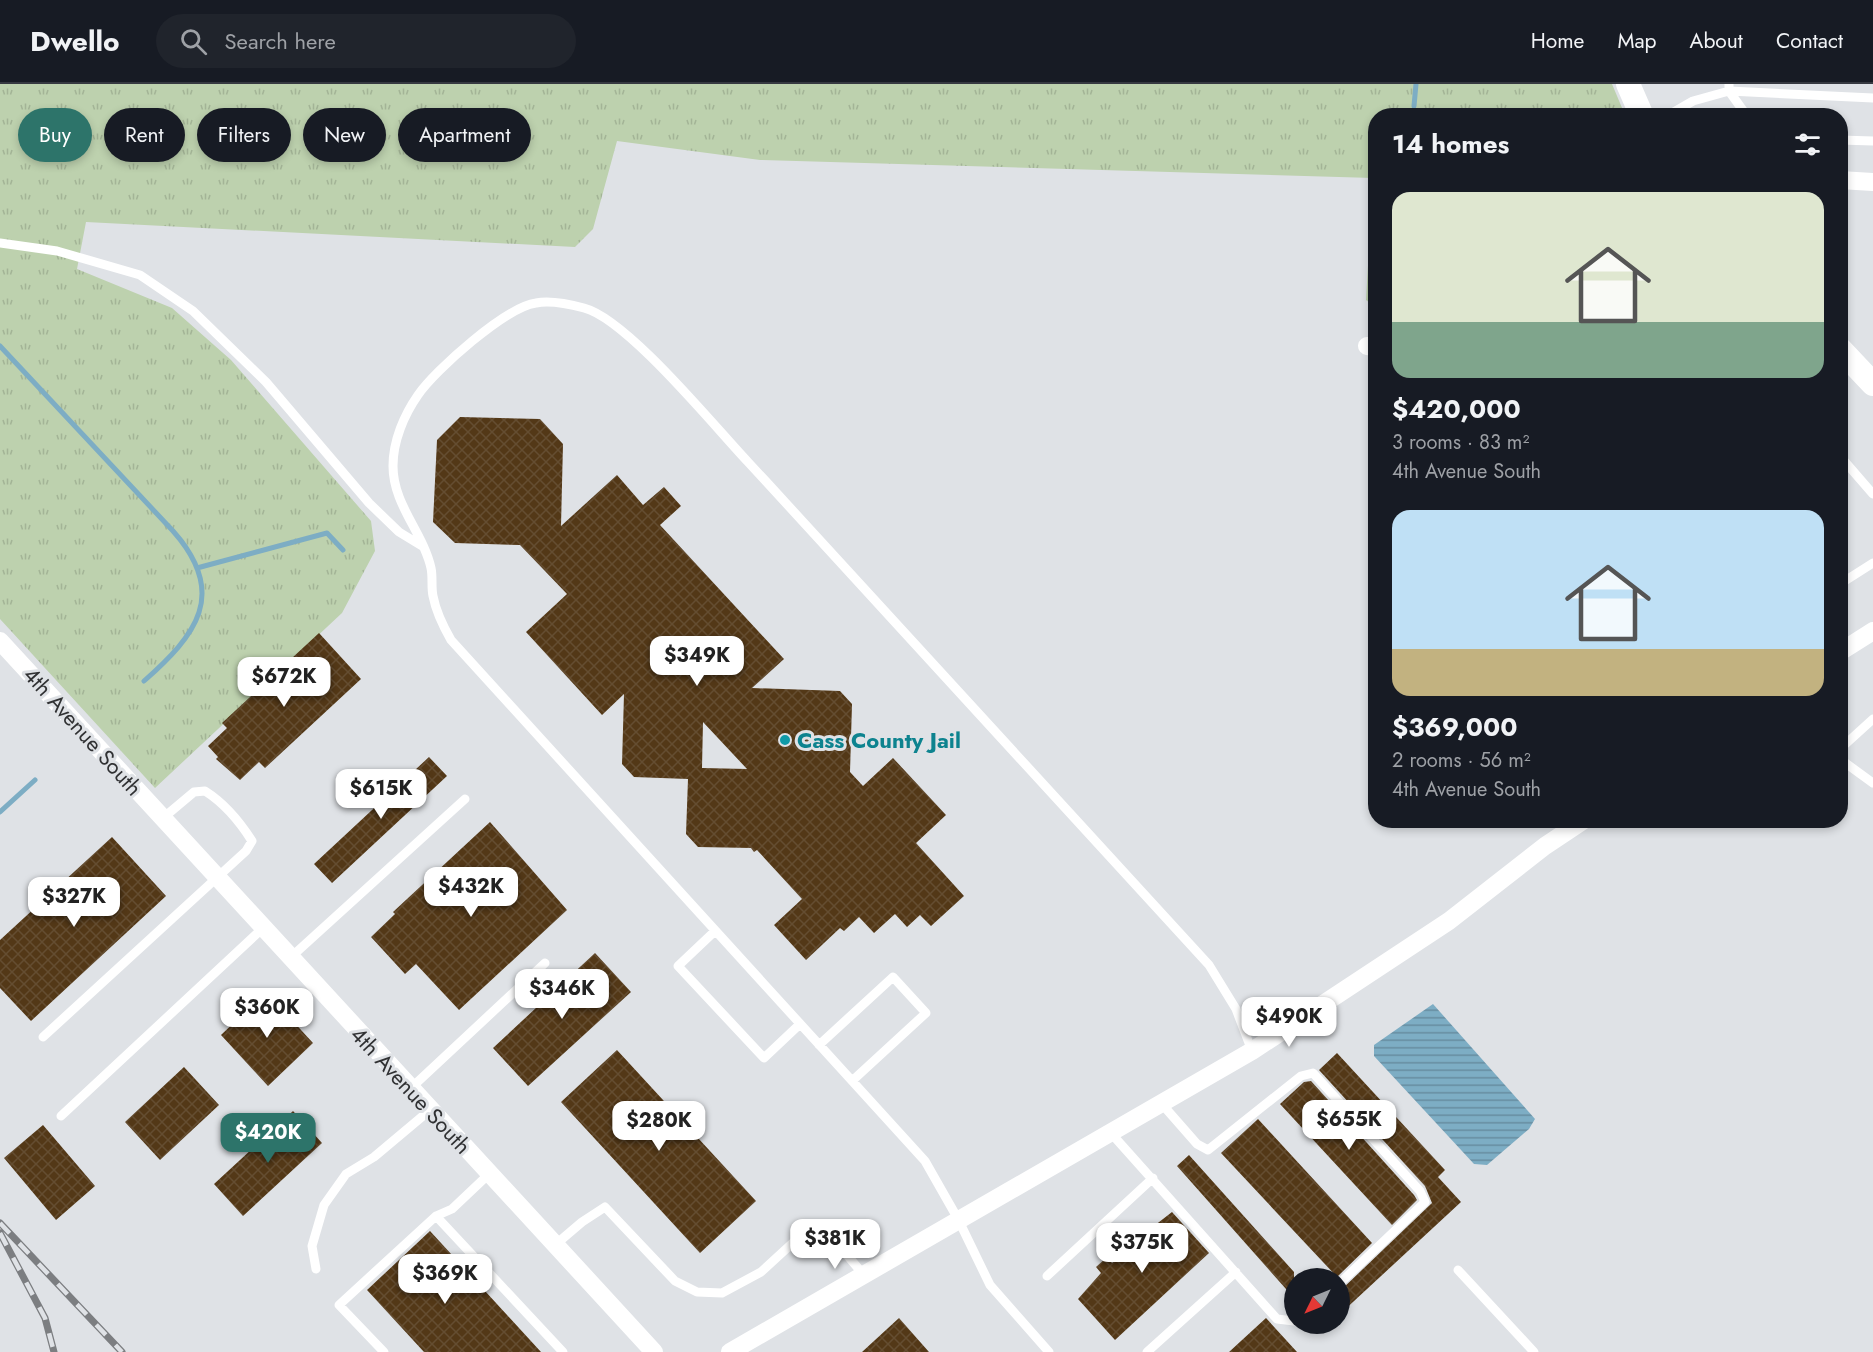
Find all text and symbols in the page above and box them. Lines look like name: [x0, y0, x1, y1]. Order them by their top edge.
search box: [156, 14, 576, 68]
text: Dwello: [30, 21, 120, 62]
icon: search: [177, 25, 210, 58]
text: Search here: [225, 25, 336, 57]
text: Home: [1531, 26, 1584, 56]
text: Map: [1617, 26, 1657, 56]
text: About: [1690, 26, 1743, 56]
text: Contact: [1776, 26, 1843, 56]
chip: Buy: [18, 108, 92, 162]
chip: Rent: [104, 108, 185, 162]
chip: Filters: [197, 108, 291, 162]
chip: New: [303, 108, 386, 162]
chip: Apartment: [398, 108, 531, 162]
text: 14 homes: [1392, 125, 1509, 163]
icon: filters: [1791, 128, 1824, 161]
icon: home: [1554, 231, 1662, 339]
text: $420,000: [1392, 390, 1521, 428]
text: 3 rooms · 83 m²: [1392, 428, 1529, 457]
text: 4th Avenue South: [1392, 457, 1541, 486]
icon: home: [1554, 549, 1662, 657]
pin: $349K: [655, 636, 739, 687]
text: $349K: [664, 641, 730, 670]
pin: $672K: [242, 657, 326, 708]
street label: 4th Avenue South: [16, 659, 150, 803]
text: $672K: [252, 662, 316, 691]
text: $369,000: [1392, 708, 1517, 746]
place label: Cass County Jail: [797, 724, 961, 756]
marker: Cass County Jail: [778, 733, 792, 747]
text: 2 rooms · 56 m²: [1392, 746, 1531, 775]
pin: $615K: [339, 769, 423, 820]
text: $615K: [350, 774, 412, 803]
text: 4th Avenue South: [1392, 775, 1541, 804]
pin: $432K: [429, 867, 513, 918]
text: $432K: [438, 872, 504, 901]
pin: $327K: [32, 877, 116, 928]
text: $327K: [42, 882, 106, 911]
pin: $346K: [520, 969, 604, 1020]
text: $346K: [529, 974, 595, 1003]
pin: $360K: [225, 988, 309, 1039]
text: $360K: [234, 993, 300, 1022]
pin: $490K: [1247, 997, 1331, 1048]
text: $490K: [1256, 1002, 1323, 1031]
street label: 4th Avenue South: [343, 1019, 479, 1161]
pin: $655K: [1307, 1100, 1391, 1151]
pin: $280K: [617, 1101, 701, 1152]
text: $655K: [1316, 1105, 1382, 1134]
text: $280K: [626, 1106, 692, 1135]
pin: $420K: [226, 1113, 310, 1164]
text: $420K: [235, 1118, 301, 1147]
pin: $381K: [793, 1219, 877, 1270]
pin: $375K: [1100, 1223, 1184, 1274]
text: $381K: [804, 1224, 866, 1253]
text: $375K: [1110, 1228, 1174, 1257]
pin: $369K: [403, 1254, 487, 1305]
text: $369K: [412, 1259, 478, 1288]
north arrow: [1284, 1268, 1350, 1334]
map controls: [1284, 1268, 1350, 1334]

